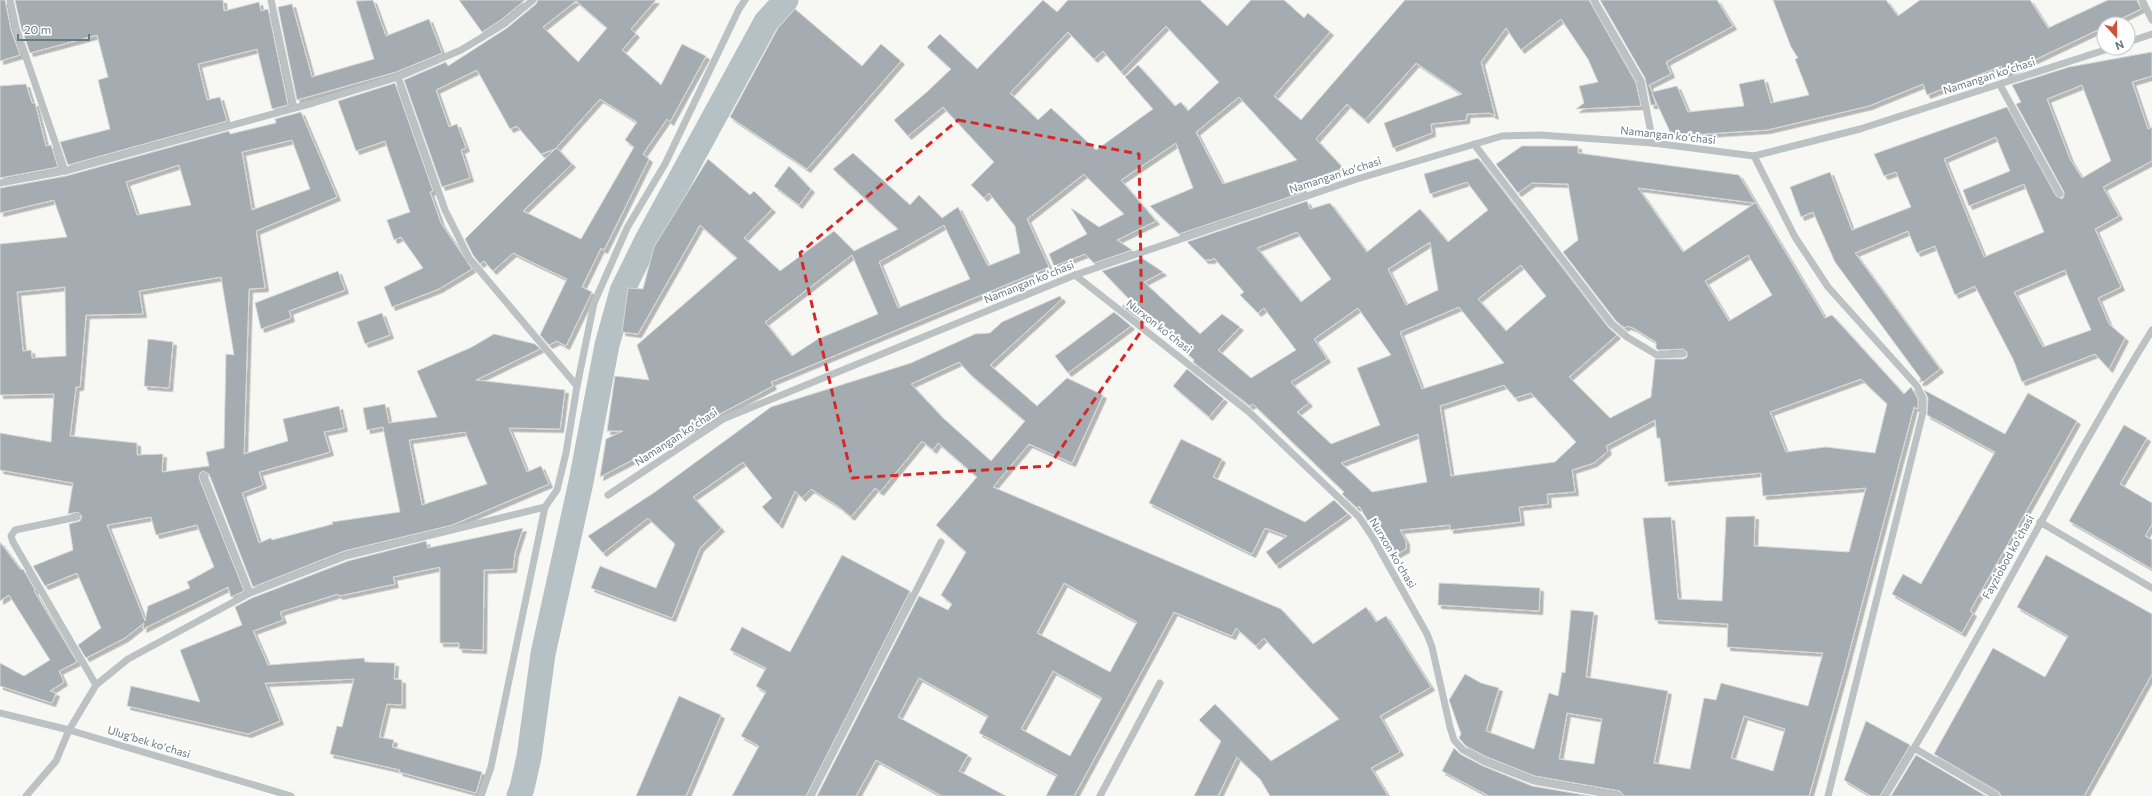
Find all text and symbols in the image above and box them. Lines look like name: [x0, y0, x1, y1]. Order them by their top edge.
scale bar: [18, 16, 89, 42]
north arrow: [2096, 16, 2136, 56]
text: 20 m: [24, 22, 51, 36]
text: N: [2114, 38, 2126, 53]
street label: Namangan koʻchasi: [1941, 54, 2037, 97]
street label: Namangan koʻchasi: [1620, 123, 1717, 146]
street label: Namangan koʻchasi: [1287, 153, 1383, 196]
street label: Namangan koʻchasi: [982, 257, 1076, 306]
street label: Nurxon koʻchasi: [1124, 296, 1195, 355]
street label: Namangan koʻchasi: [632, 405, 720, 468]
street label: Fayziobod koʻchasi: [1979, 512, 2036, 601]
street label: Nurxon koʻchasi: [1367, 515, 1420, 590]
street label: Ulugʻbek koʻchasi: [106, 723, 192, 760]

